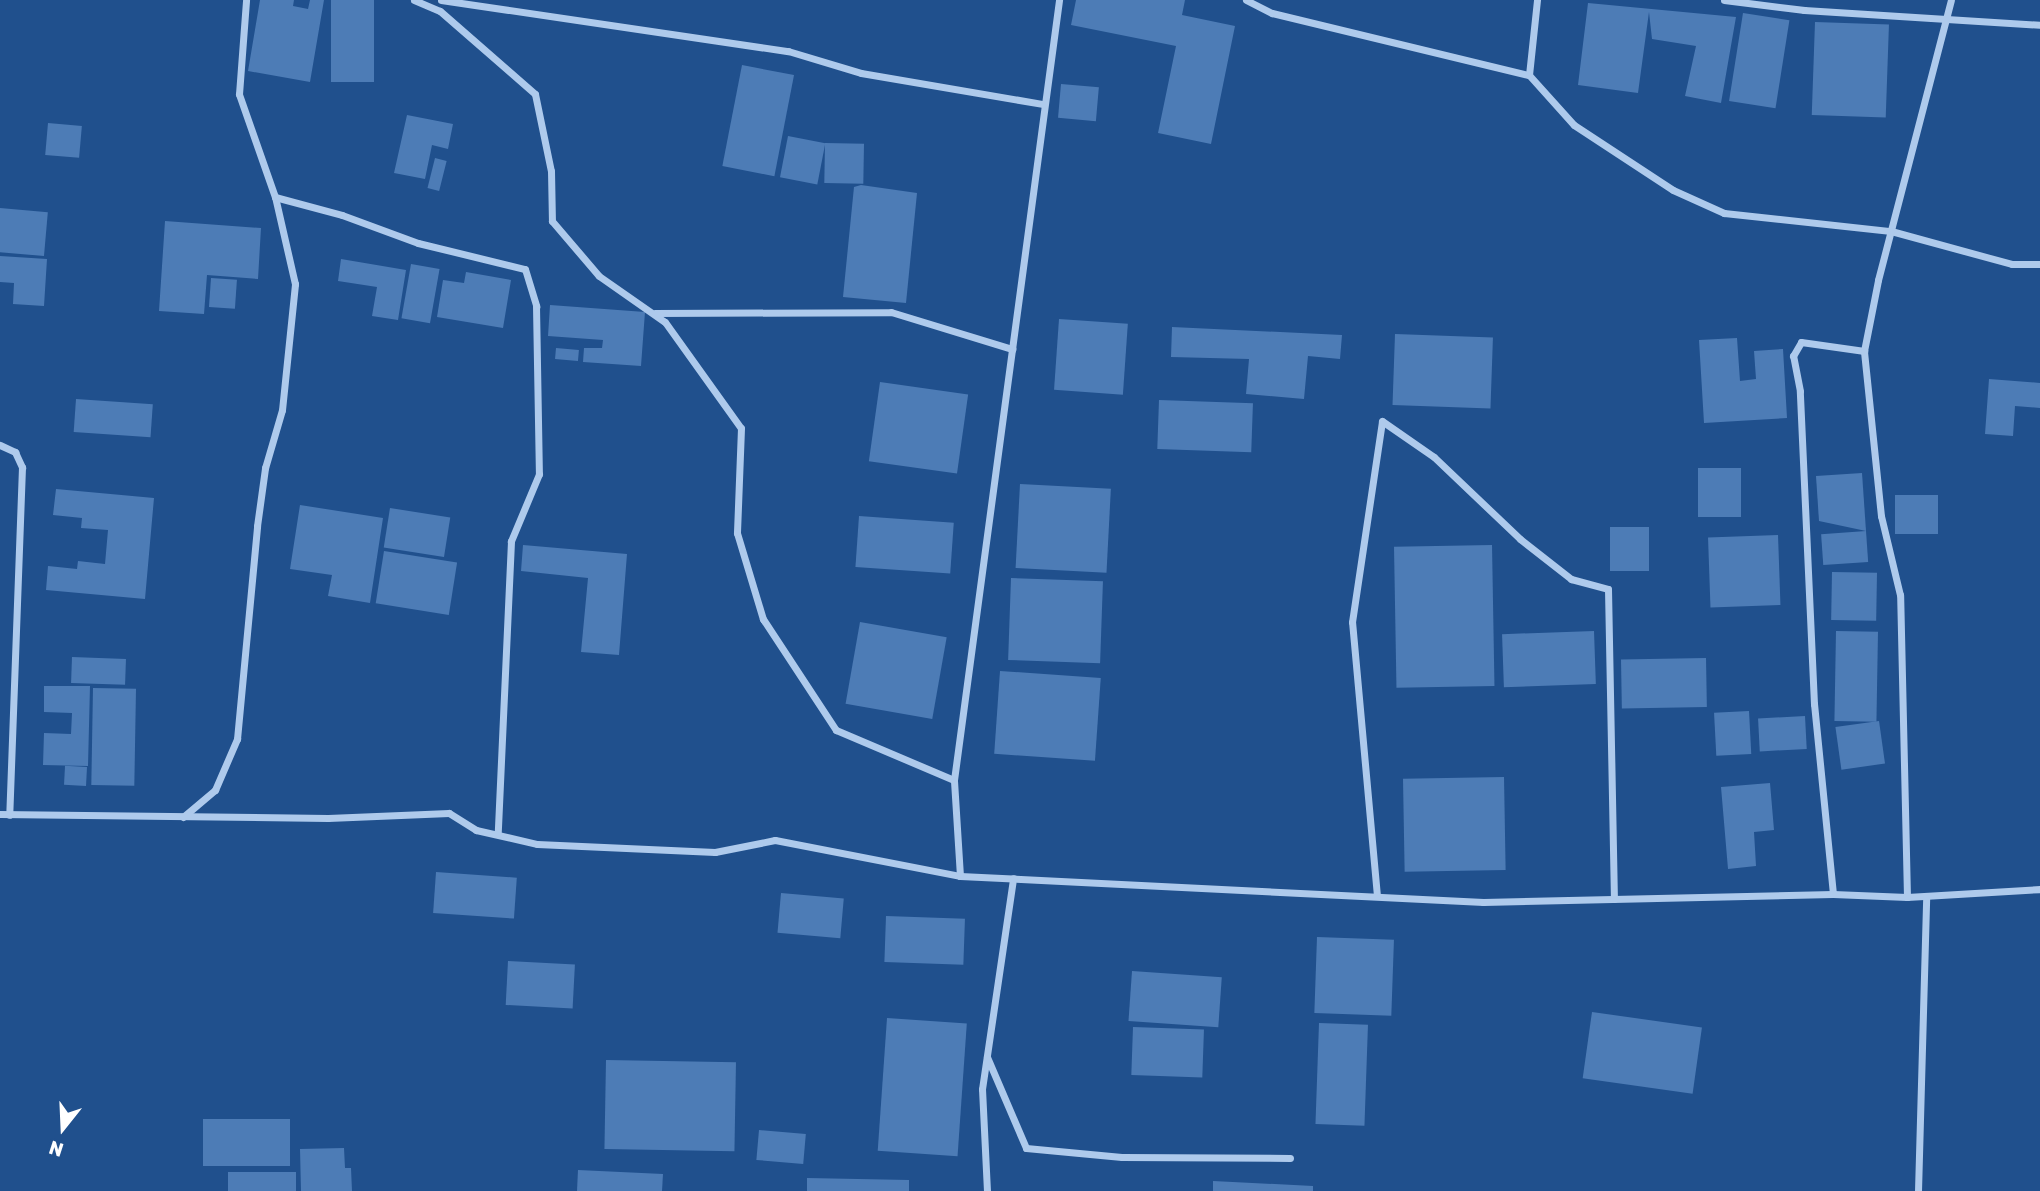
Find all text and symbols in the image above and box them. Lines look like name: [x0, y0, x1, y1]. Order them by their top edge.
north arrow: [28, 1093, 98, 1163]
text: N: [46, 1135, 66, 1161]

